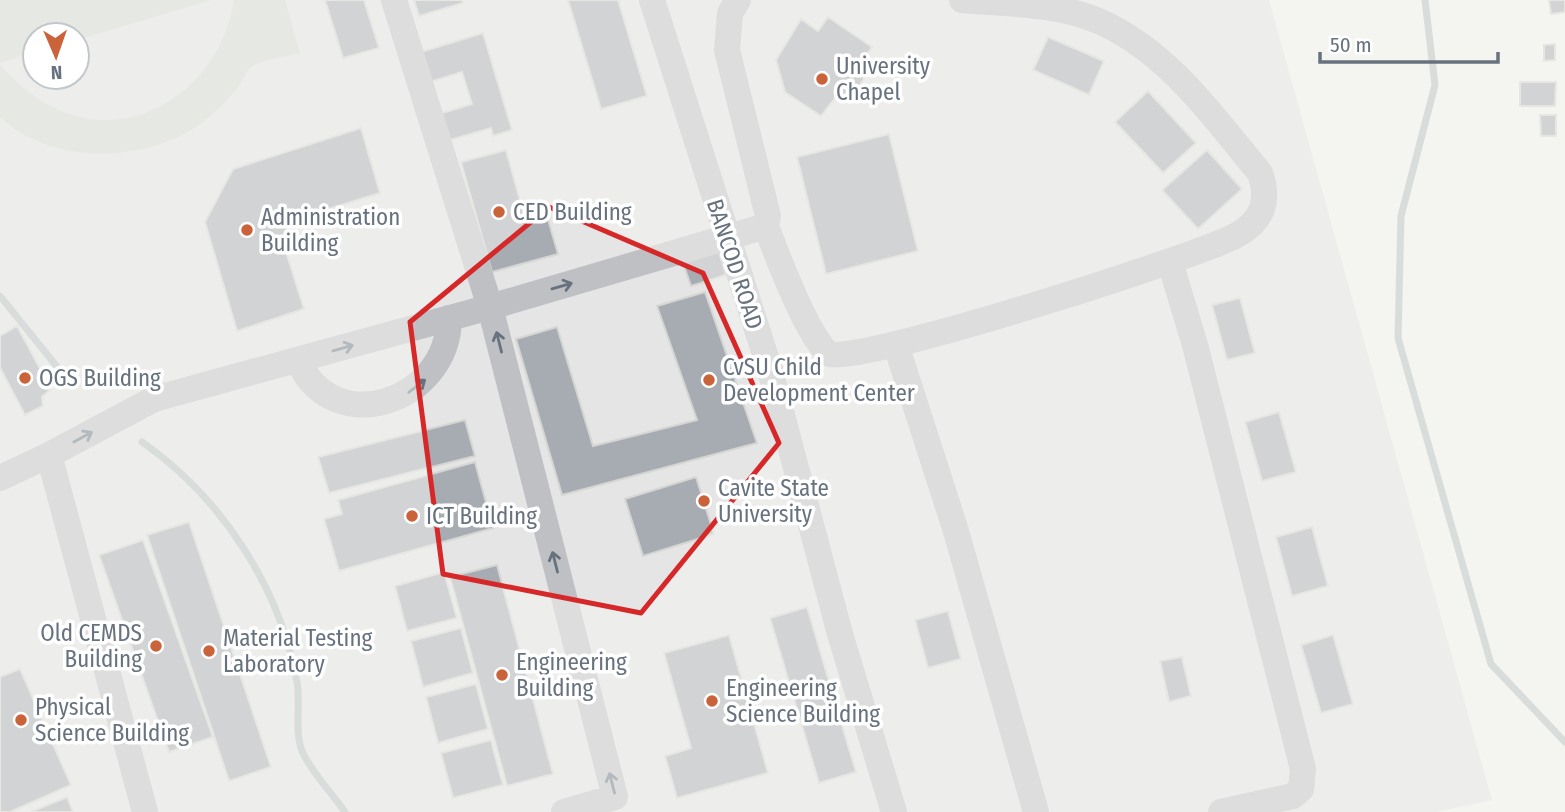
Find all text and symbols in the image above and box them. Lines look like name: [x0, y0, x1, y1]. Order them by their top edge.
north arrow: [21, 21, 91, 91]
scale bar: [1320, 21, 1498, 65]
text: 50 m: [1330, 32, 1372, 58]
place label: University Chapel: [836, 52, 931, 106]
text: N: [50, 61, 63, 84]
marker: University Chapel: [814, 71, 830, 87]
street label: BANCOD ROAD: [701, 195, 769, 333]
place label: CED Building: [513, 198, 632, 226]
place label: Administration Building: [261, 203, 400, 257]
marker: CED Building: [491, 204, 507, 220]
marker: Administration Building: [239, 222, 255, 238]
one-way arrow: [551, 279, 573, 292]
one-way arrow: [492, 331, 505, 354]
one-way arrow: [332, 340, 354, 353]
place label: CvSU Child Development Center: [723, 353, 915, 407]
place label: OGS Building: [39, 364, 161, 392]
marker: OGS Building: [17, 370, 33, 386]
marker: CvSU Child Development Center: [701, 372, 717, 388]
one-way arrow: [408, 378, 426, 393]
one-way arrow: [73, 430, 93, 444]
place label: Cavite State University: [718, 474, 829, 528]
marker: Cavite State University: [696, 493, 712, 509]
place label: ICT Building: [426, 502, 537, 530]
marker: ICT Building: [404, 508, 420, 524]
one-way arrow: [548, 552, 561, 574]
place label: Old CEMDS Building: [40, 619, 142, 673]
place label: Material Testing Laboratory: [223, 624, 373, 678]
marker: Old CEMDS Building: [148, 638, 164, 654]
marker: Material Testing Laboratory: [201, 643, 217, 659]
place label: Engineering Building: [516, 648, 627, 702]
marker: Engineering Building: [494, 667, 510, 683]
place label: Engineering Science Building: [726, 674, 880, 728]
place label: Physical Science Building: [35, 693, 189, 747]
marker: Engineering Science Building: [704, 693, 720, 709]
marker: Physical Science Building: [13, 712, 29, 728]
one-way arrow: [605, 772, 618, 795]

